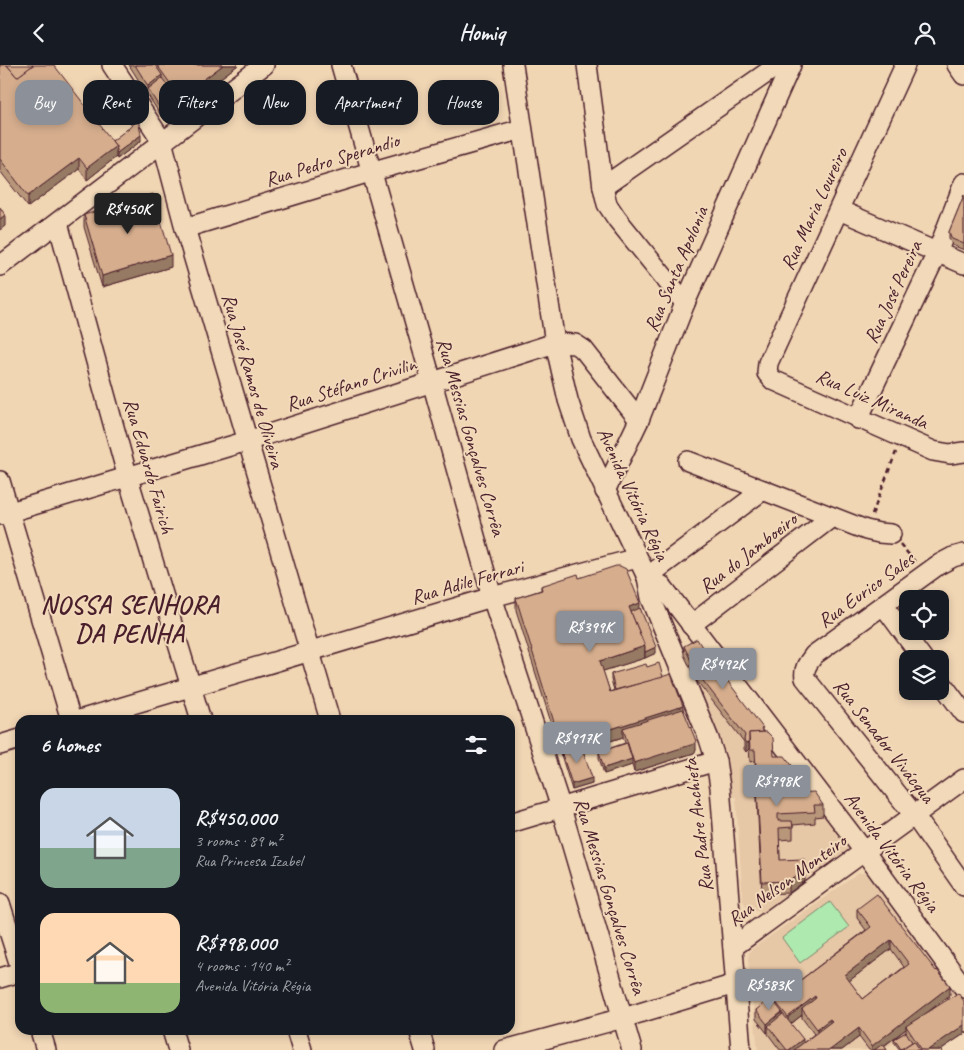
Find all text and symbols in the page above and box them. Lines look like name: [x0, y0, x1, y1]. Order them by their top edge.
icon: back: [25, 19, 53, 47]
text: Homiq: [459, 19, 505, 47]
icon: person: [911, 19, 939, 47]
chip: Buy: [15, 80, 73, 125]
chip: Rent: [83, 80, 149, 125]
chip: Filters: [159, 80, 234, 125]
chip: New: [244, 80, 306, 125]
chip: Apartment: [316, 80, 418, 125]
chip: House: [428, 80, 499, 125]
street label: Rua Pedro Sperandio: [262, 127, 404, 192]
street label: Rua Maria Loureiro: [775, 143, 854, 274]
pin: R$450K: [87, 193, 169, 235]
text: R$450K: [105, 199, 151, 219]
street label: Rua Santa Apolonia: [638, 201, 714, 335]
street label: Rua José Pereira: [858, 236, 928, 347]
street label: Rua José Ramos de Oliveira: [216, 291, 290, 472]
street label: Rua Messias Gonçalves Corrêa: [431, 335, 512, 540]
street label: Rua Stéfano Crivilin: [283, 351, 420, 417]
street label: Rua Luiz Miranda: [812, 363, 933, 435]
street label: Rua Eduardo Fairich: [118, 396, 180, 537]
street label: Avenida Vitória Régia: [591, 423, 676, 566]
street label: Rua do Jamboeiro: [694, 506, 803, 599]
street label: Rua Eurico Sales: [813, 545, 921, 633]
street label: Rua Adile Ferrari: [408, 553, 528, 610]
district label: NOSSA SENHORA DA PENHA: [41, 589, 220, 650]
map controls: [899, 590, 949, 700]
button: locate: [899, 590, 949, 640]
pin: R$399K: [549, 611, 631, 653]
text: R$399K: [567, 617, 613, 637]
pin: R$492K: [682, 647, 764, 690]
button: layers: [899, 650, 949, 700]
text: R$492K: [700, 654, 746, 674]
street label: Rua Senador Vivácqua: [828, 674, 941, 809]
pin: R$917K: [536, 721, 618, 764]
text: R$917K: [554, 728, 600, 748]
icon: filters: [462, 731, 490, 759]
text: 6 homes: [40, 732, 100, 758]
street label: Rua Padre Anchieta: [677, 756, 719, 893]
pin: R$798K: [736, 765, 818, 807]
text: R$798K: [754, 771, 800, 791]
street label: Avenida Vitória Régia: [839, 787, 947, 919]
street label: Rua Messias Gonçalves Corrêa: [568, 795, 652, 999]
text: R$450,000: [195, 805, 276, 831]
icon: home: [80, 808, 140, 868]
street label: Rua Nelson Monteiro: [723, 827, 853, 932]
text: 3 rooms · 89 m²: [195, 831, 281, 851]
text: Rua Princesa Izabel: [195, 851, 302, 871]
text: R$798,000: [195, 930, 276, 956]
icon: home: [80, 933, 140, 993]
text: 4 rooms · 140 m²: [195, 956, 289, 976]
pin: R$583K: [728, 969, 810, 1011]
text: R$583K: [746, 975, 792, 995]
text: Avenida Vitória Régia: [195, 976, 310, 996]

